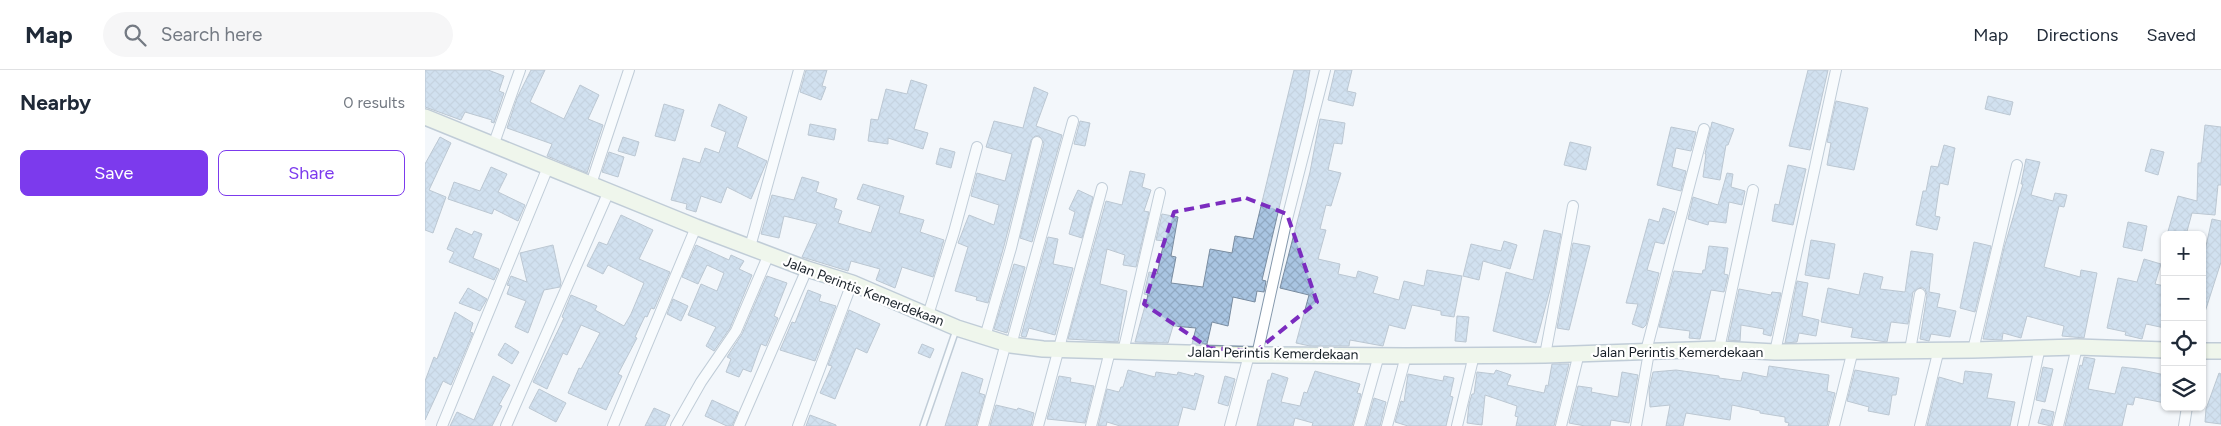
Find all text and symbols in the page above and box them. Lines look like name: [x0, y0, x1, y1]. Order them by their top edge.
search box: [103, 12, 453, 57]
text: Map: [25, 20, 73, 49]
icon: search: [121, 21, 149, 49]
text: Search here: [161, 23, 262, 46]
text: Map: [1973, 24, 2008, 46]
text: Directions: [2036, 24, 2118, 46]
text: Saved: [2146, 24, 2196, 46]
text: Nearby: [20, 90, 91, 115]
text: 0 results: [343, 93, 405, 112]
button: Save: [20, 150, 208, 196]
button: Share: [218, 150, 405, 196]
map controls: [2161, 231, 2206, 411]
button: +: [2161, 231, 2206, 276]
street label: Jalan Perintis Kemerdekaan: [781, 253, 947, 330]
button: −: [2161, 276, 2206, 321]
button: locate: [2161, 321, 2206, 366]
street label: Jalan Perintis Kemerdekaan: [1188, 344, 1359, 363]
street label: Jalan Perintis Kemerdekaan: [1593, 344, 1764, 361]
button: layers: [2161, 366, 2206, 411]

